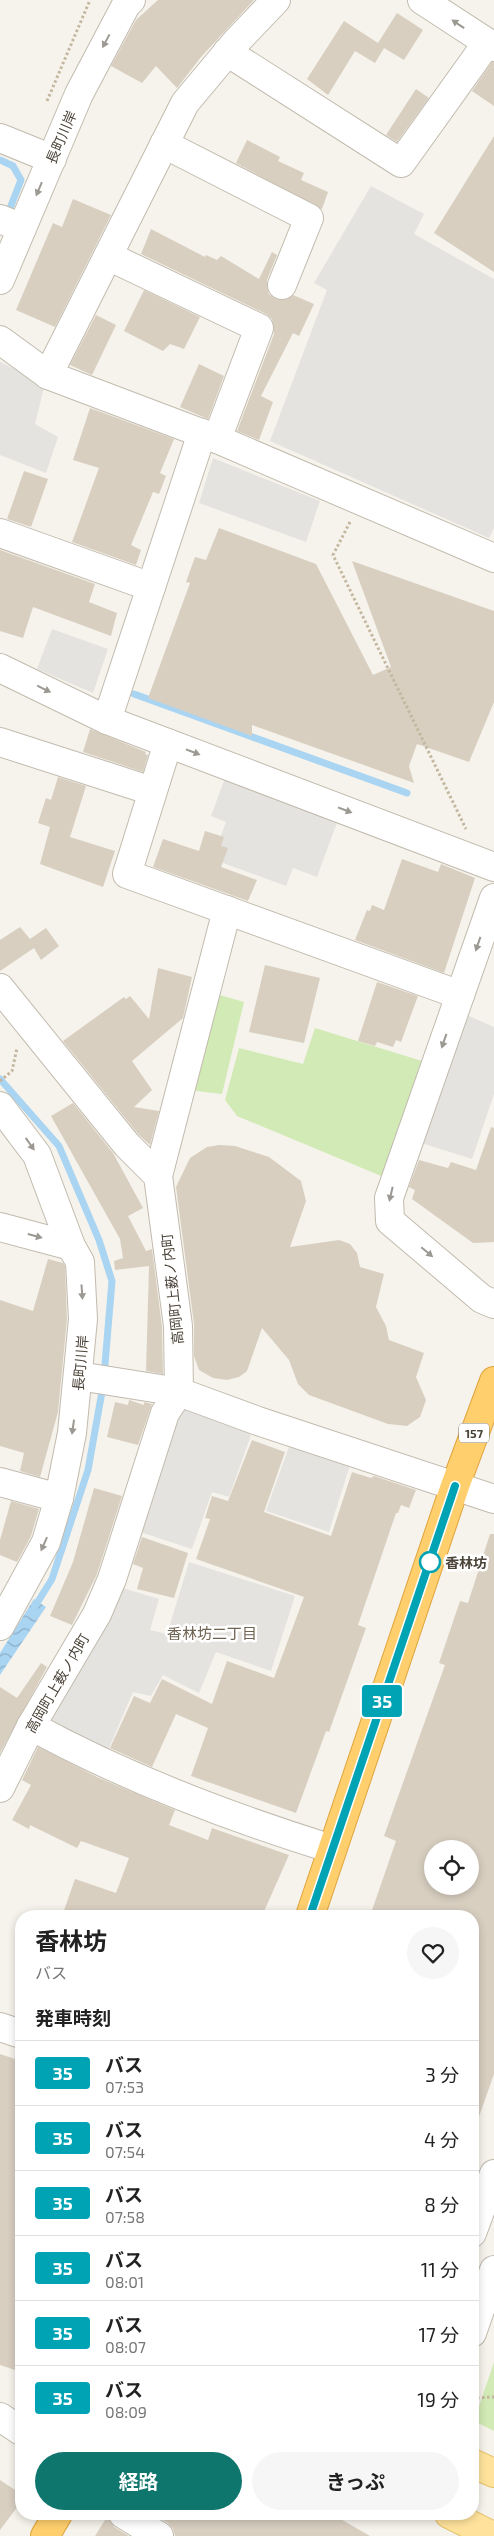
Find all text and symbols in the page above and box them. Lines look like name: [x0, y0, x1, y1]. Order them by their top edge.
one-way arrow: [451, 19, 465, 29]
one-way arrow: [102, 34, 110, 48]
street label: 長町川岸: [42, 108, 80, 166]
one-way arrow: [34, 182, 42, 196]
one-way arrow: [37, 685, 51, 693]
one-way arrow: [186, 749, 201, 757]
one-way arrow: [338, 807, 352, 815]
one-way arrow: [474, 936, 481, 951]
one-way arrow: [440, 1033, 447, 1048]
one-way arrow: [25, 1137, 35, 1151]
one-way arrow: [387, 1186, 395, 1202]
one-way arrow: [28, 1232, 43, 1240]
street label: 高岡町上薮ノ内町: [158, 1232, 186, 1346]
one-way arrow: [421, 1247, 434, 1258]
one-way arrow: [78, 1284, 86, 1300]
street label: 長町川岸: [69, 1334, 91, 1392]
one-way arrow: [69, 1419, 77, 1435]
road number: 157: [459, 1424, 489, 1442]
one-way arrow: [39, 1537, 47, 1551]
marker: 香林坊: [419, 1551, 441, 1573]
place label: 香林坊: [445, 1554, 487, 1571]
district label: 香林坊二丁目: [167, 1624, 257, 1642]
street label: 高岡町上薮ノ内町: [22, 1630, 92, 1736]
line badge: 35: [360, 1685, 404, 1717]
text: 35: [372, 1690, 392, 1712]
map controls: [424, 1840, 479, 1895]
button: locate: [424, 1840, 479, 1895]
text: 香林坊: [35, 1926, 107, 1955]
button: heart: [407, 1927, 459, 1979]
text: バス: [35, 1963, 67, 1982]
text: 発車時刻: [35, 2006, 111, 2029]
text: バス: [105, 2053, 143, 2076]
text: 35: [52, 2062, 73, 2084]
text: 3 分: [425, 2063, 459, 2086]
text: 07:53: [105, 2077, 144, 2096]
text: バス: [105, 2118, 143, 2141]
text: 35: [52, 2127, 73, 2149]
text: 4 分: [424, 2128, 459, 2151]
text: 07:54: [105, 2142, 145, 2161]
text: バス: [105, 2183, 143, 2206]
text: 35: [52, 2192, 73, 2214]
text: 8 分: [424, 2193, 459, 2216]
text: 07:58: [105, 2207, 145, 2226]
text: バス: [105, 2248, 143, 2271]
text: 35: [52, 2257, 73, 2279]
text: 11 分: [421, 2258, 459, 2281]
text: 08:01: [105, 2272, 144, 2291]
text: バス: [105, 2313, 143, 2336]
text: 35: [52, 2322, 73, 2344]
text: 17 分: [418, 2323, 459, 2346]
text: 08:07: [105, 2337, 146, 2356]
text: バス: [105, 2378, 143, 2401]
text: 35: [52, 2387, 73, 2409]
text: 19 分: [417, 2388, 459, 2411]
text: 08:09: [105, 2402, 147, 2421]
button: 経路: [35, 2452, 242, 2510]
button: きっぷ: [252, 2452, 459, 2510]

